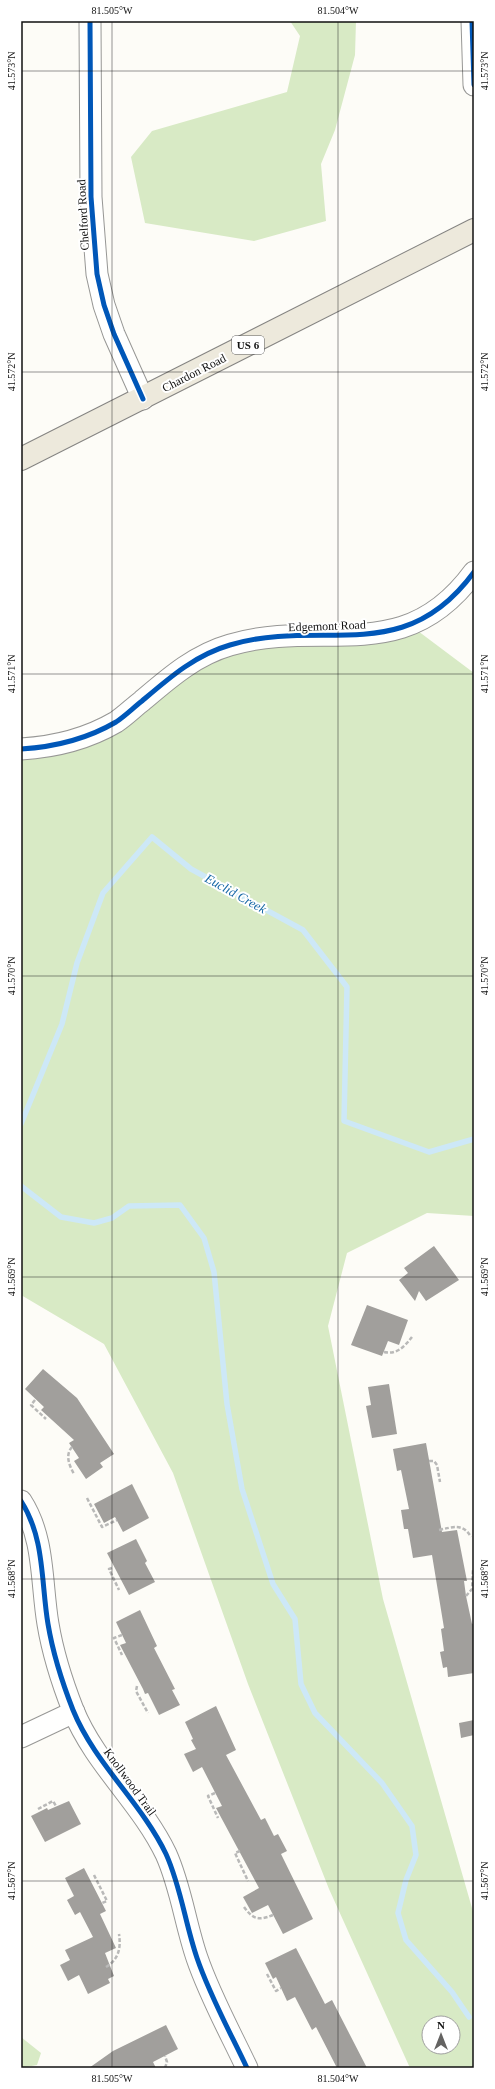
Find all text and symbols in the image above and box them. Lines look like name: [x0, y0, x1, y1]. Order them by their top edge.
text: 81.505°W: [92, 5, 133, 16]
text: 81.504°W: [318, 5, 359, 16]
text: 41.573°N: [6, 52, 17, 90]
text: 41.573°N: [479, 52, 490, 90]
street label: Chelford Road: [74, 179, 92, 251]
road number: US 6: [232, 336, 264, 354]
street label: Chardon Road: [160, 351, 228, 395]
text: 41.572°N: [6, 353, 17, 391]
text: 41.572°N: [479, 353, 490, 391]
street label: Edgemont Road: [288, 618, 366, 634]
text: 41.571°N: [6, 655, 17, 693]
text: 41.571°N: [479, 655, 490, 693]
water label: Euclid Creek: [202, 870, 269, 917]
text: 41.570°N: [6, 957, 17, 995]
text: 41.570°N: [479, 957, 490, 995]
text: 41.569°N: [6, 1258, 17, 1296]
text: 41.569°N: [479, 1258, 490, 1296]
text: 41.568°N: [6, 1560, 17, 1598]
text: 41.568°N: [479, 1560, 490, 1598]
street label: Knollwood Trail: [101, 1746, 159, 1819]
text: 41.567°N: [6, 1862, 17, 1900]
text: 41.567°N: [479, 1862, 490, 1900]
north arrow: [421, 2015, 461, 2055]
text: N: [437, 2019, 445, 2031]
text: 81.505°W: [92, 2073, 133, 2084]
text: 81.504°W: [318, 2073, 359, 2084]

